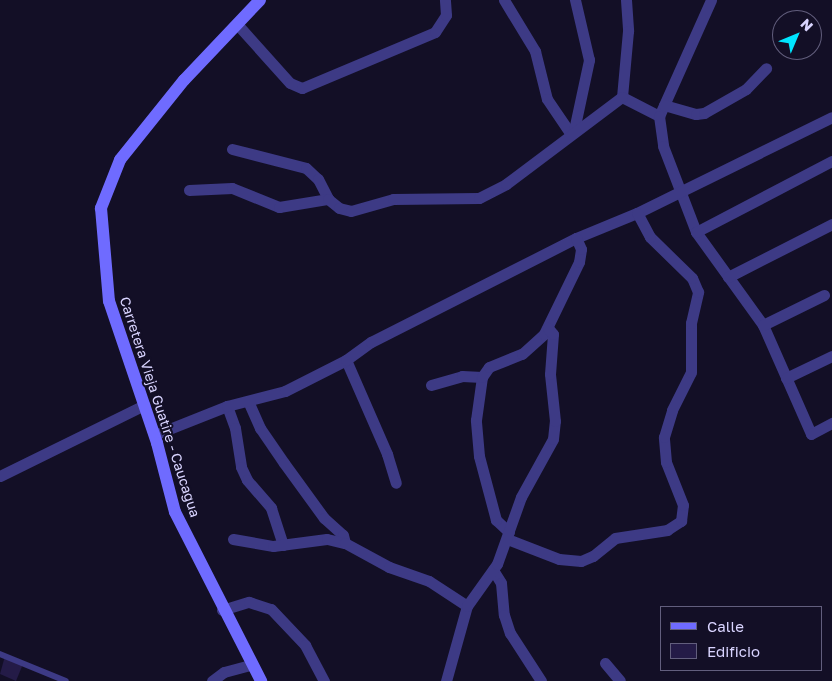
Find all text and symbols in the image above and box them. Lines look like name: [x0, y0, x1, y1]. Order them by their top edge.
north arrow: [772, 10, 822, 60]
text: N: [797, 15, 817, 35]
street label: Carretera Vieja Guatire - Caucagua: [116, 295, 204, 519]
legend: [660, 606, 822, 671]
text: Calle: [707, 617, 744, 635]
text: Edificio: [707, 642, 760, 660]

